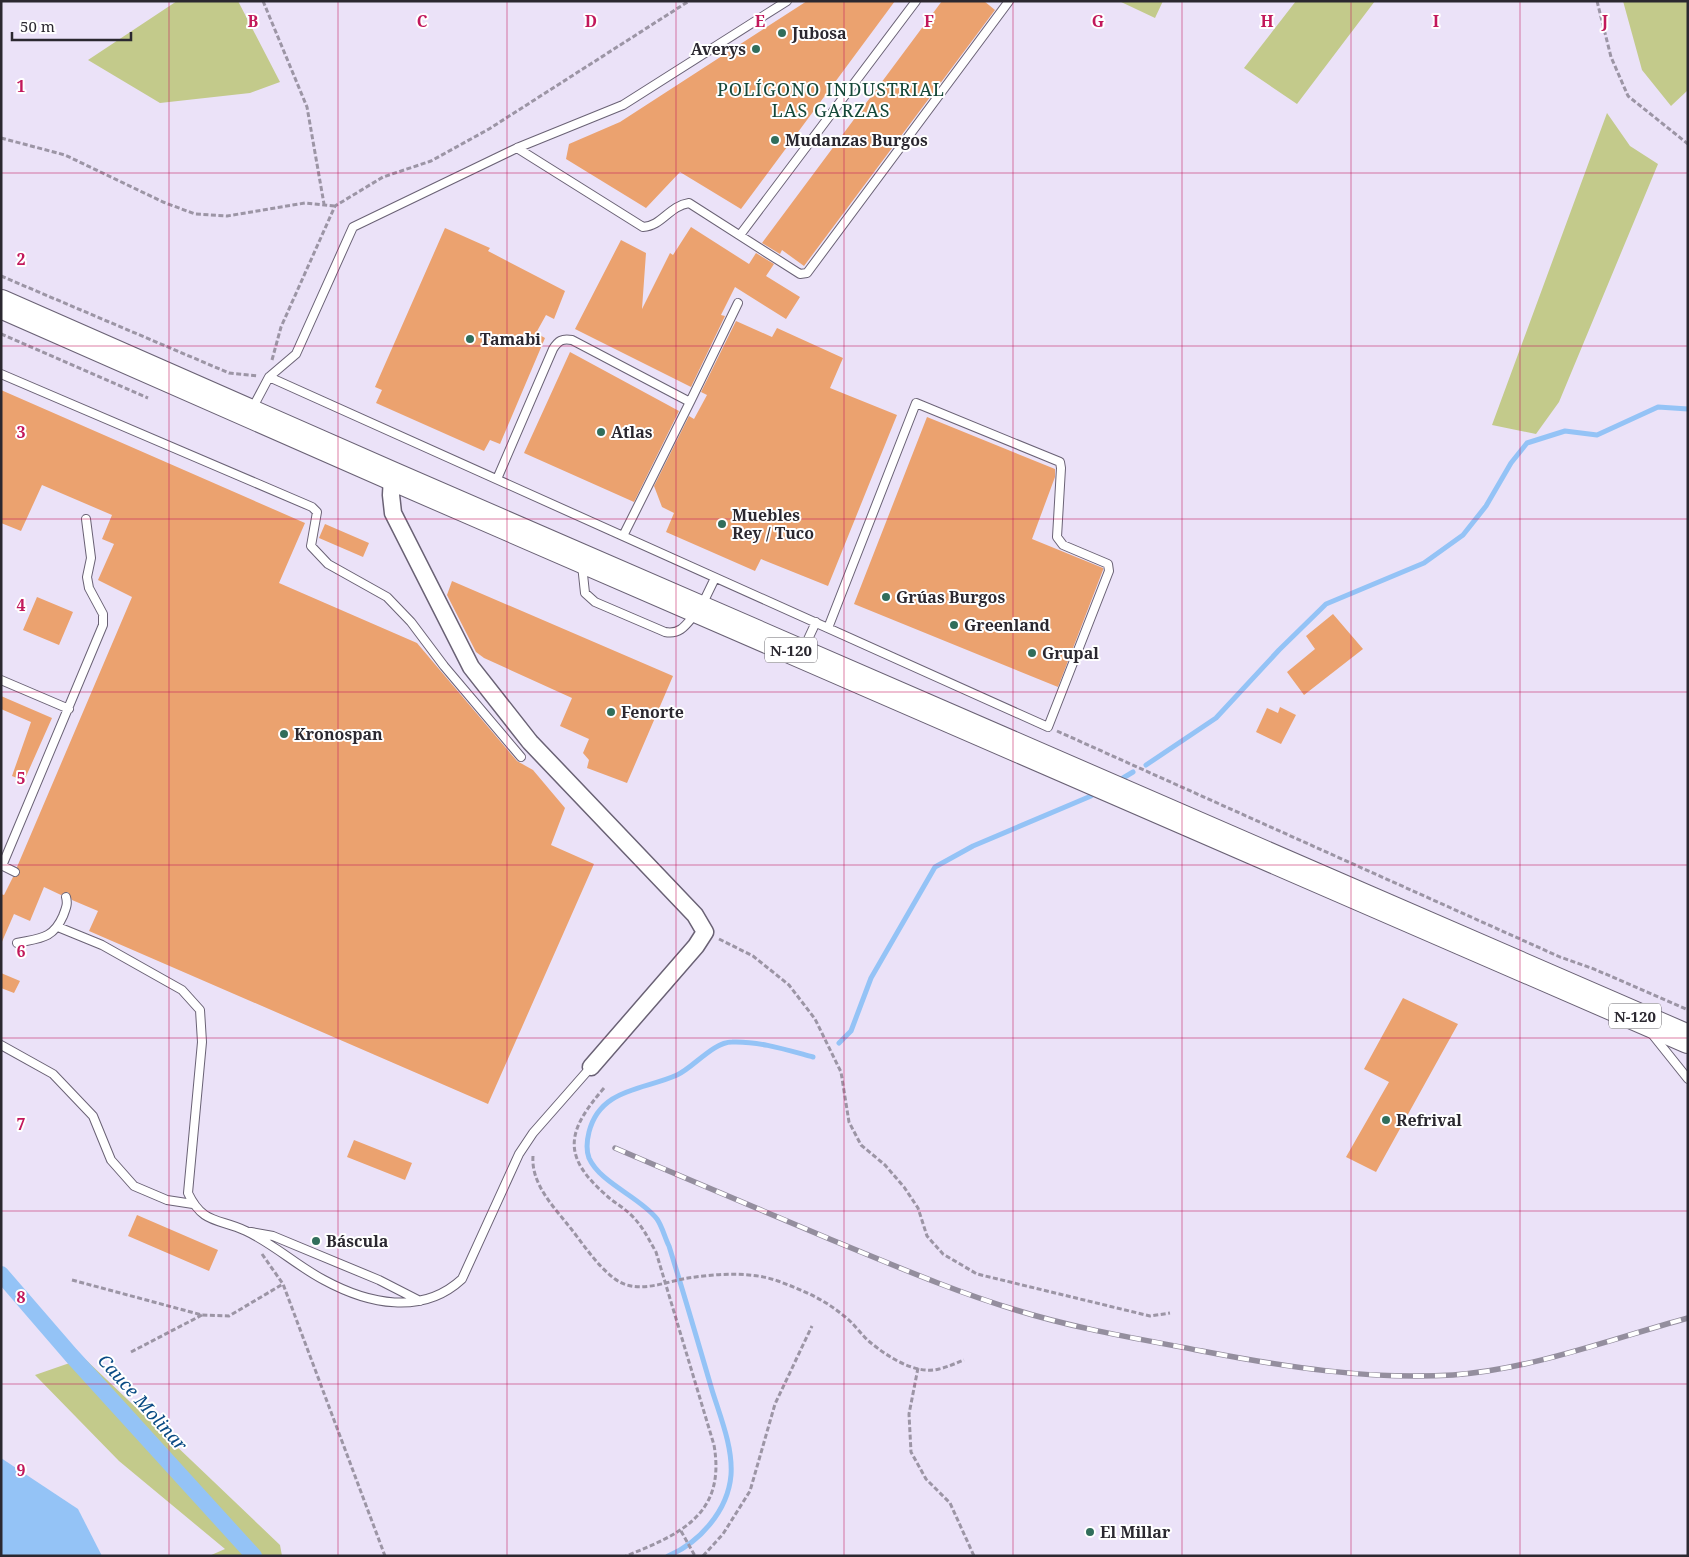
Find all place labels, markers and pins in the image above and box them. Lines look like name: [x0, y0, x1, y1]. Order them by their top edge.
place label: Jubosa: [791, 22, 847, 44]
marker: Jubosa: [776, 27, 788, 39]
place label: Averys: [691, 38, 746, 60]
marker: Averys: [750, 43, 762, 55]
place label: Mudanzas Burgos: [785, 129, 928, 151]
marker: Mudanzas Burgos: [769, 134, 781, 146]
place label: Tamabi: [480, 328, 541, 350]
marker: Tamabi: [464, 333, 476, 345]
place label: Atlas: [611, 421, 653, 443]
marker: Atlas: [595, 426, 607, 438]
place label: Muebles Rey / Tuco: [732, 504, 814, 544]
marker: Muebles Rey / Tuco: [716, 518, 728, 530]
place label: Grúas Burgos: [896, 586, 1005, 608]
marker: Grúas Burgos: [880, 591, 892, 603]
place label: Greenland: [964, 614, 1051, 636]
marker: Greenland: [948, 619, 960, 631]
place label: Grupal: [1042, 642, 1099, 664]
marker: Grupal: [1026, 647, 1038, 659]
place label: Fenorte: [621, 701, 684, 723]
marker: Fenorte: [605, 706, 617, 718]
place label: Kronospan: [294, 723, 383, 745]
marker: Kronospan: [278, 728, 290, 740]
place label: Refrival: [1396, 1109, 1462, 1131]
marker: Refrival: [1380, 1114, 1392, 1126]
place label: Báscula: [326, 1230, 389, 1252]
marker: Báscula: [310, 1235, 322, 1247]
place label: El Millar: [1100, 1521, 1171, 1543]
marker: El Millar: [1084, 1526, 1096, 1538]

